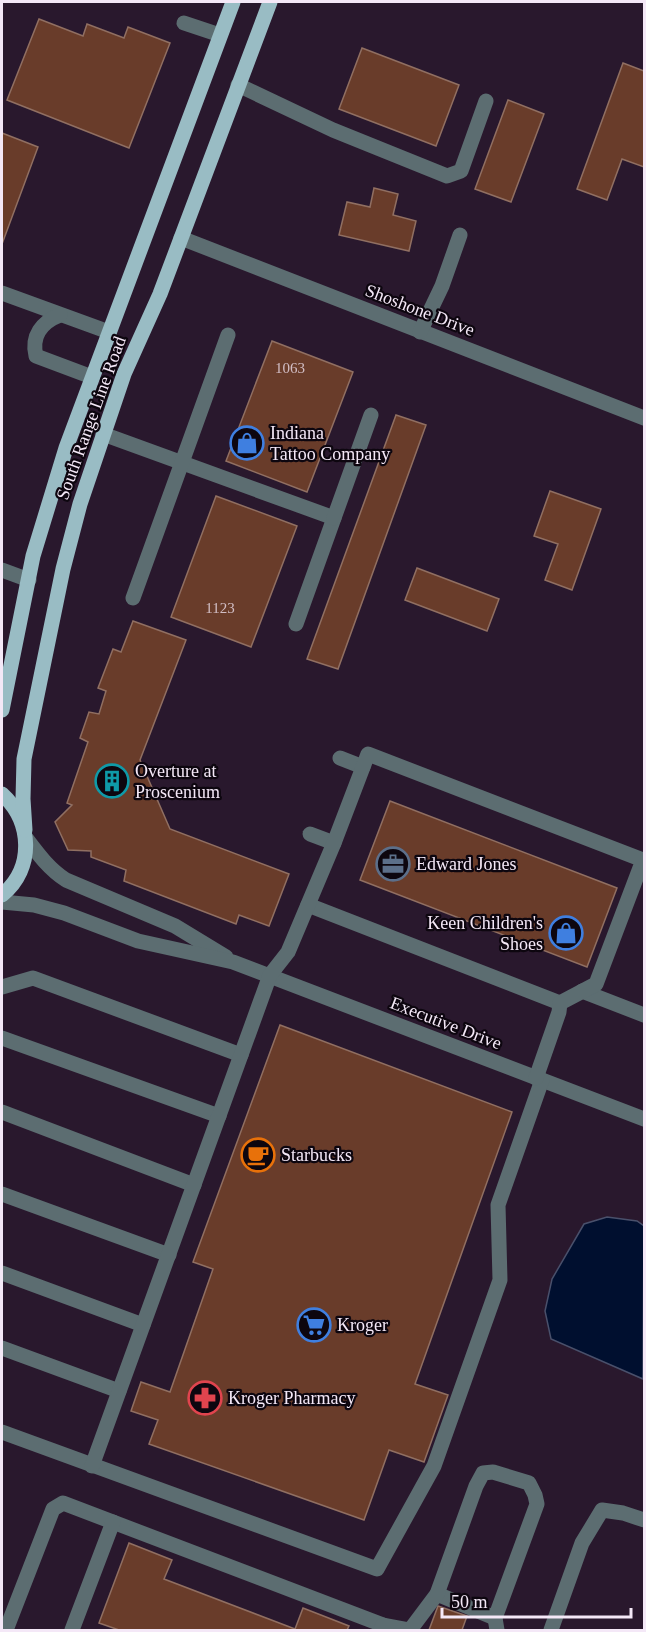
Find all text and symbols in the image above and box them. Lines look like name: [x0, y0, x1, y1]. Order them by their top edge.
street label: Shoshone Drive: [363, 280, 477, 340]
street label: South Range Line Road: [52, 334, 130, 502]
house number: 1063: [275, 360, 305, 376]
place label: Indiana Tattoo Company: [270, 423, 390, 464]
shop icon: Indiana Tattoo Company: [229, 425, 265, 461]
house number: 1123: [205, 600, 235, 616]
place label: Overture at Proscenium: [135, 761, 220, 802]
building icon: Overture at Proscenium: [94, 763, 130, 799]
office icon: Edward Jones: [375, 846, 411, 882]
place label: Edward Jones: [416, 854, 516, 874]
place label: Keen Children's Shoes: [427, 913, 543, 954]
shop icon: Keen Children's Shoes: [548, 915, 584, 951]
street label: Executive Drive: [388, 993, 504, 1053]
cafe icon: Starbucks: [240, 1137, 276, 1173]
place label: Starbucks: [281, 1145, 352, 1165]
supermarket icon: Kroger: [296, 1307, 332, 1343]
place label: Kroger: [337, 1315, 388, 1335]
pharmacy icon: Kroger Pharmacy: [187, 1380, 223, 1416]
place label: Kroger Pharmacy: [228, 1388, 355, 1408]
scale bar: [442, 1581, 631, 1619]
text: 50 m: [451, 1592, 488, 1612]

